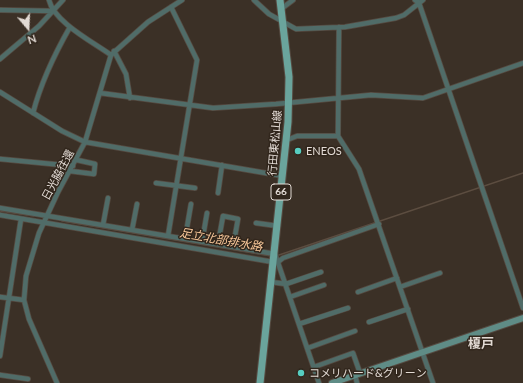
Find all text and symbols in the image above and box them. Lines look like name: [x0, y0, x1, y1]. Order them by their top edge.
north arrow: [8, 8, 48, 48]
text: N: [26, 32, 38, 47]
street label: 行田東松山線: [266, 110, 284, 176]
place label: ENEOS: [306, 144, 342, 158]
marker: ENEOS: [293, 146, 303, 156]
street label: 日光脇往還: [39, 148, 77, 202]
road number: 66: [271, 184, 291, 200]
water label: 足立北部排水路: [178, 226, 264, 254]
district label: 榎戸: [468, 336, 494, 352]
place label: コメリハード&グリーン: [309, 366, 427, 380]
marker: コメリハード&グリーン: [296, 368, 306, 378]

